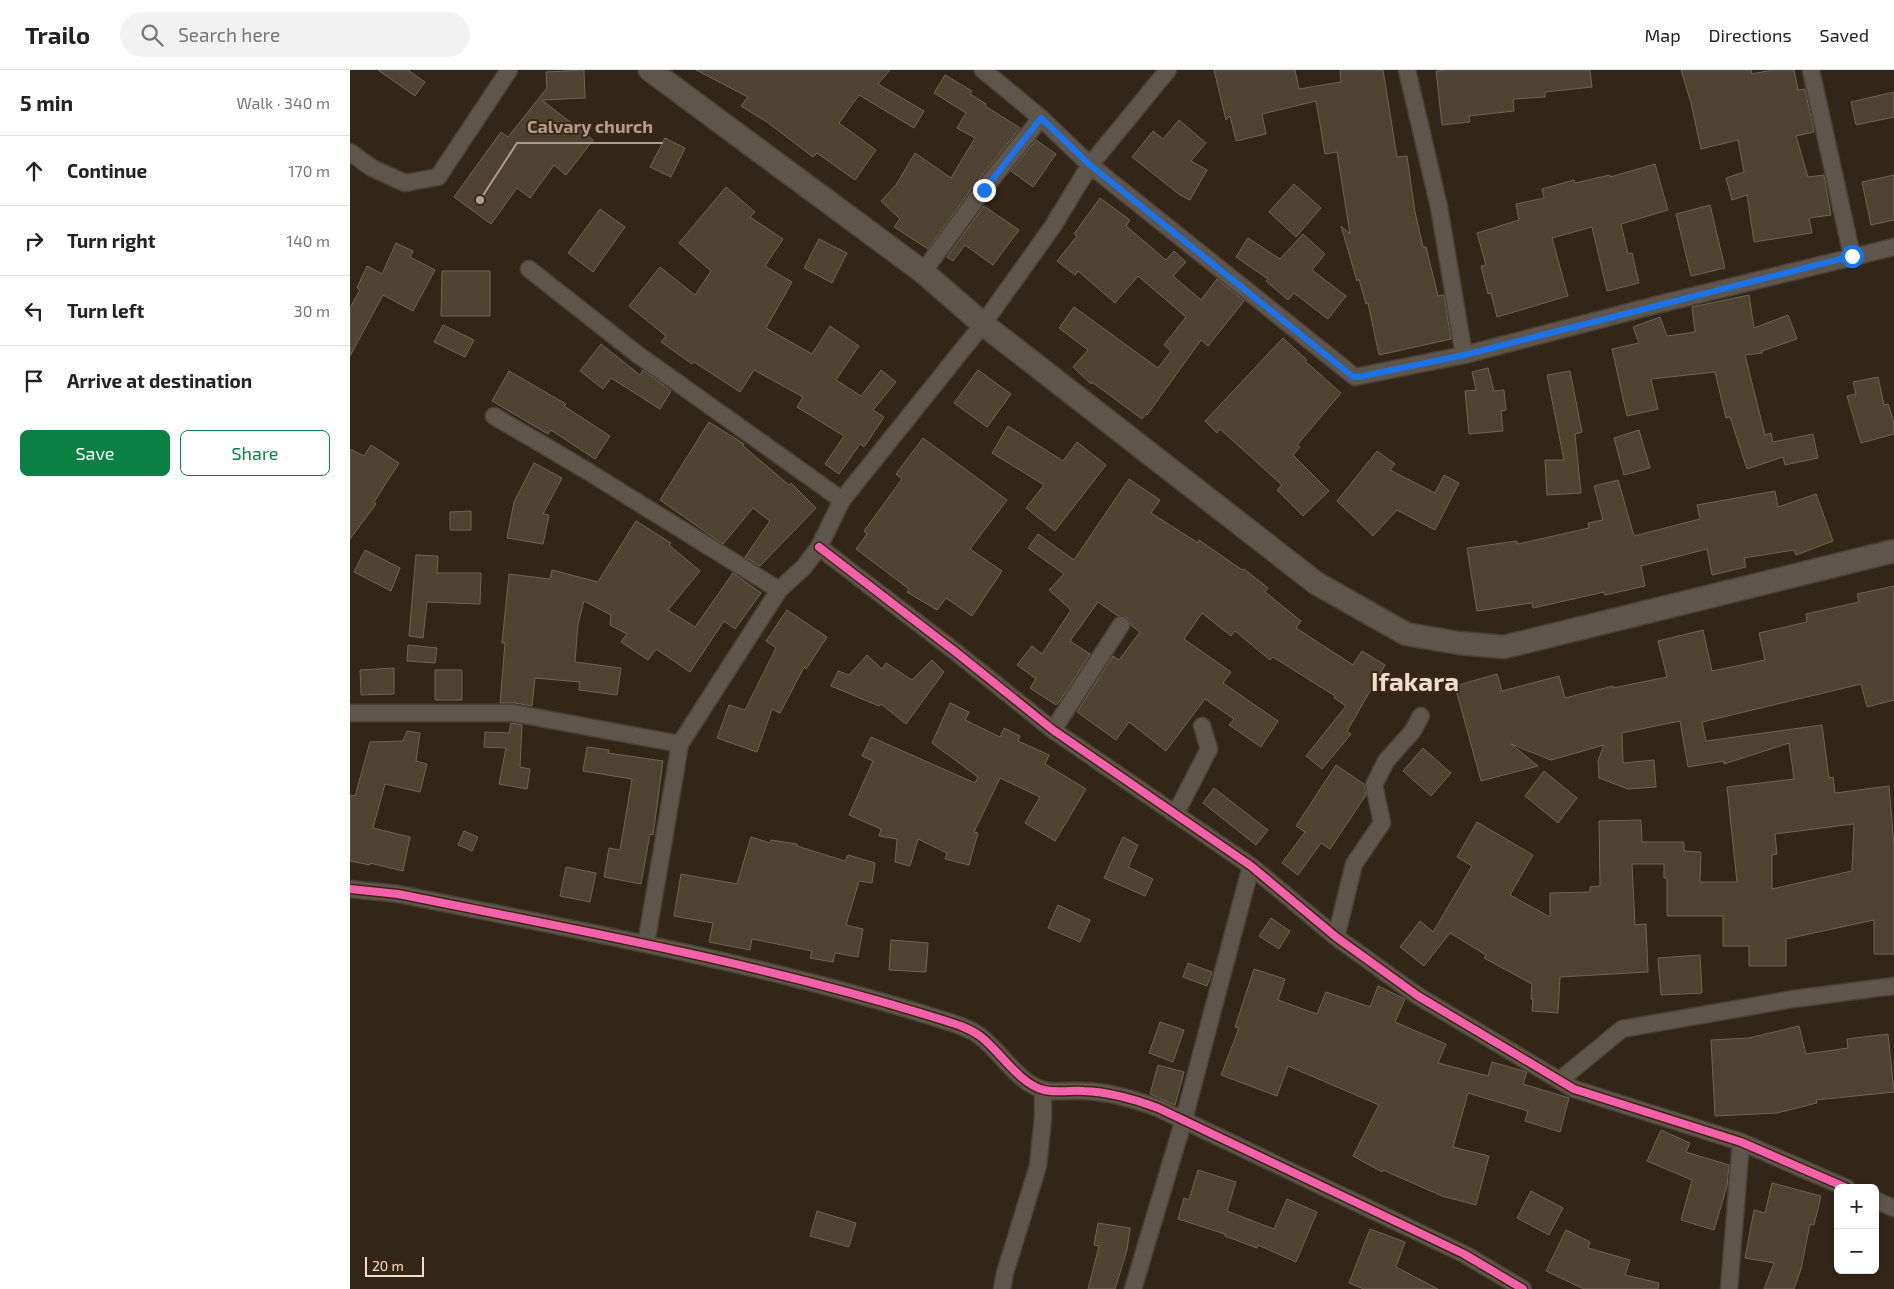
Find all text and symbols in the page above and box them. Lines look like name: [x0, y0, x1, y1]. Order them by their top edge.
search box: [120, 12, 470, 57]
text: Trailo: [25, 20, 90, 49]
icon: search: [138, 21, 166, 49]
text: Search here: [178, 23, 280, 46]
text: Map: [1644, 24, 1681, 46]
text: Directions: [1709, 24, 1792, 46]
text: Saved: [1820, 24, 1869, 46]
text: 5 min: [20, 90, 73, 115]
text: Walk · 340 m: [237, 93, 330, 112]
callout: Calvary church: [517, 110, 663, 143]
text: Calvary church: [527, 115, 653, 137]
icon: ahead: [20, 157, 48, 185]
text: Continue: [67, 159, 147, 182]
text: 170 m: [288, 161, 330, 180]
route end: [973, 179, 996, 202]
icon: right: [20, 227, 48, 255]
text: Turn right: [67, 229, 155, 252]
text: 140 m: [287, 231, 330, 250]
route start: [1841, 245, 1864, 268]
icon: left: [20, 297, 48, 325]
text: Turn left: [67, 299, 144, 322]
text: 30 m: [294, 301, 330, 320]
icon: arrive: [20, 367, 48, 395]
text: Arrive at destination: [67, 369, 252, 392]
button: Save: [20, 430, 170, 476]
button: Share: [180, 430, 330, 476]
district label: Ifakara: [1371, 665, 1459, 696]
map controls: [1834, 1184, 1879, 1274]
button: +: [1834, 1184, 1879, 1229]
button: −: [1834, 1229, 1879, 1274]
scale bar: [365, 1254, 424, 1277]
text: 20 m: [372, 1257, 404, 1274]

